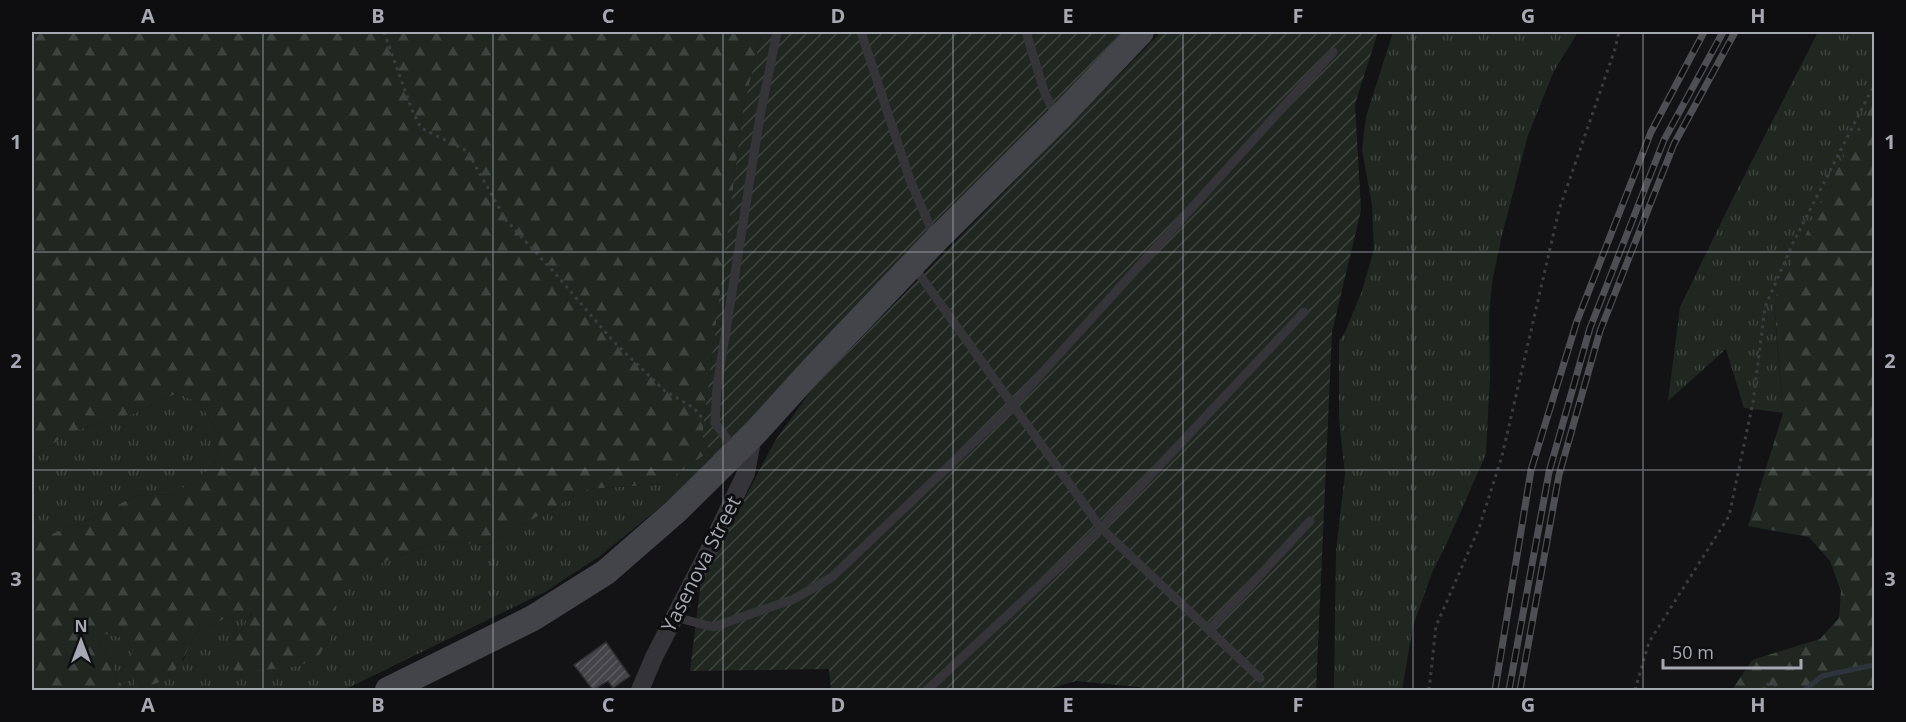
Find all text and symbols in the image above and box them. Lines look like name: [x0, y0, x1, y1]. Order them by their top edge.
text: A: [141, 2, 155, 29]
text: B: [371, 2, 385, 29]
text: C: [602, 2, 615, 29]
text: D: [831, 2, 845, 29]
text: E: [1062, 2, 1074, 29]
text: F: [1293, 2, 1303, 29]
text: G: [1521, 2, 1535, 29]
text: H: [1750, 2, 1766, 29]
text: 1: [10, 128, 22, 155]
text: 1: [1884, 128, 1896, 155]
text: 2: [10, 347, 22, 374]
text: 2: [1884, 347, 1896, 374]
street label: Yasenova Street: [655, 491, 747, 637]
text: 3: [10, 565, 22, 592]
text: 3: [1884, 565, 1896, 592]
north arrow: [51, 611, 111, 671]
text: N: [74, 615, 88, 637]
scale bar: [1663, 632, 1801, 670]
text: 50 m: [1672, 640, 1714, 664]
text: A: [141, 691, 155, 718]
text: B: [371, 691, 385, 718]
text: C: [602, 691, 615, 718]
text: D: [831, 691, 845, 718]
text: E: [1062, 691, 1074, 718]
text: F: [1293, 691, 1303, 718]
text: G: [1521, 691, 1535, 718]
text: H: [1750, 691, 1766, 718]

